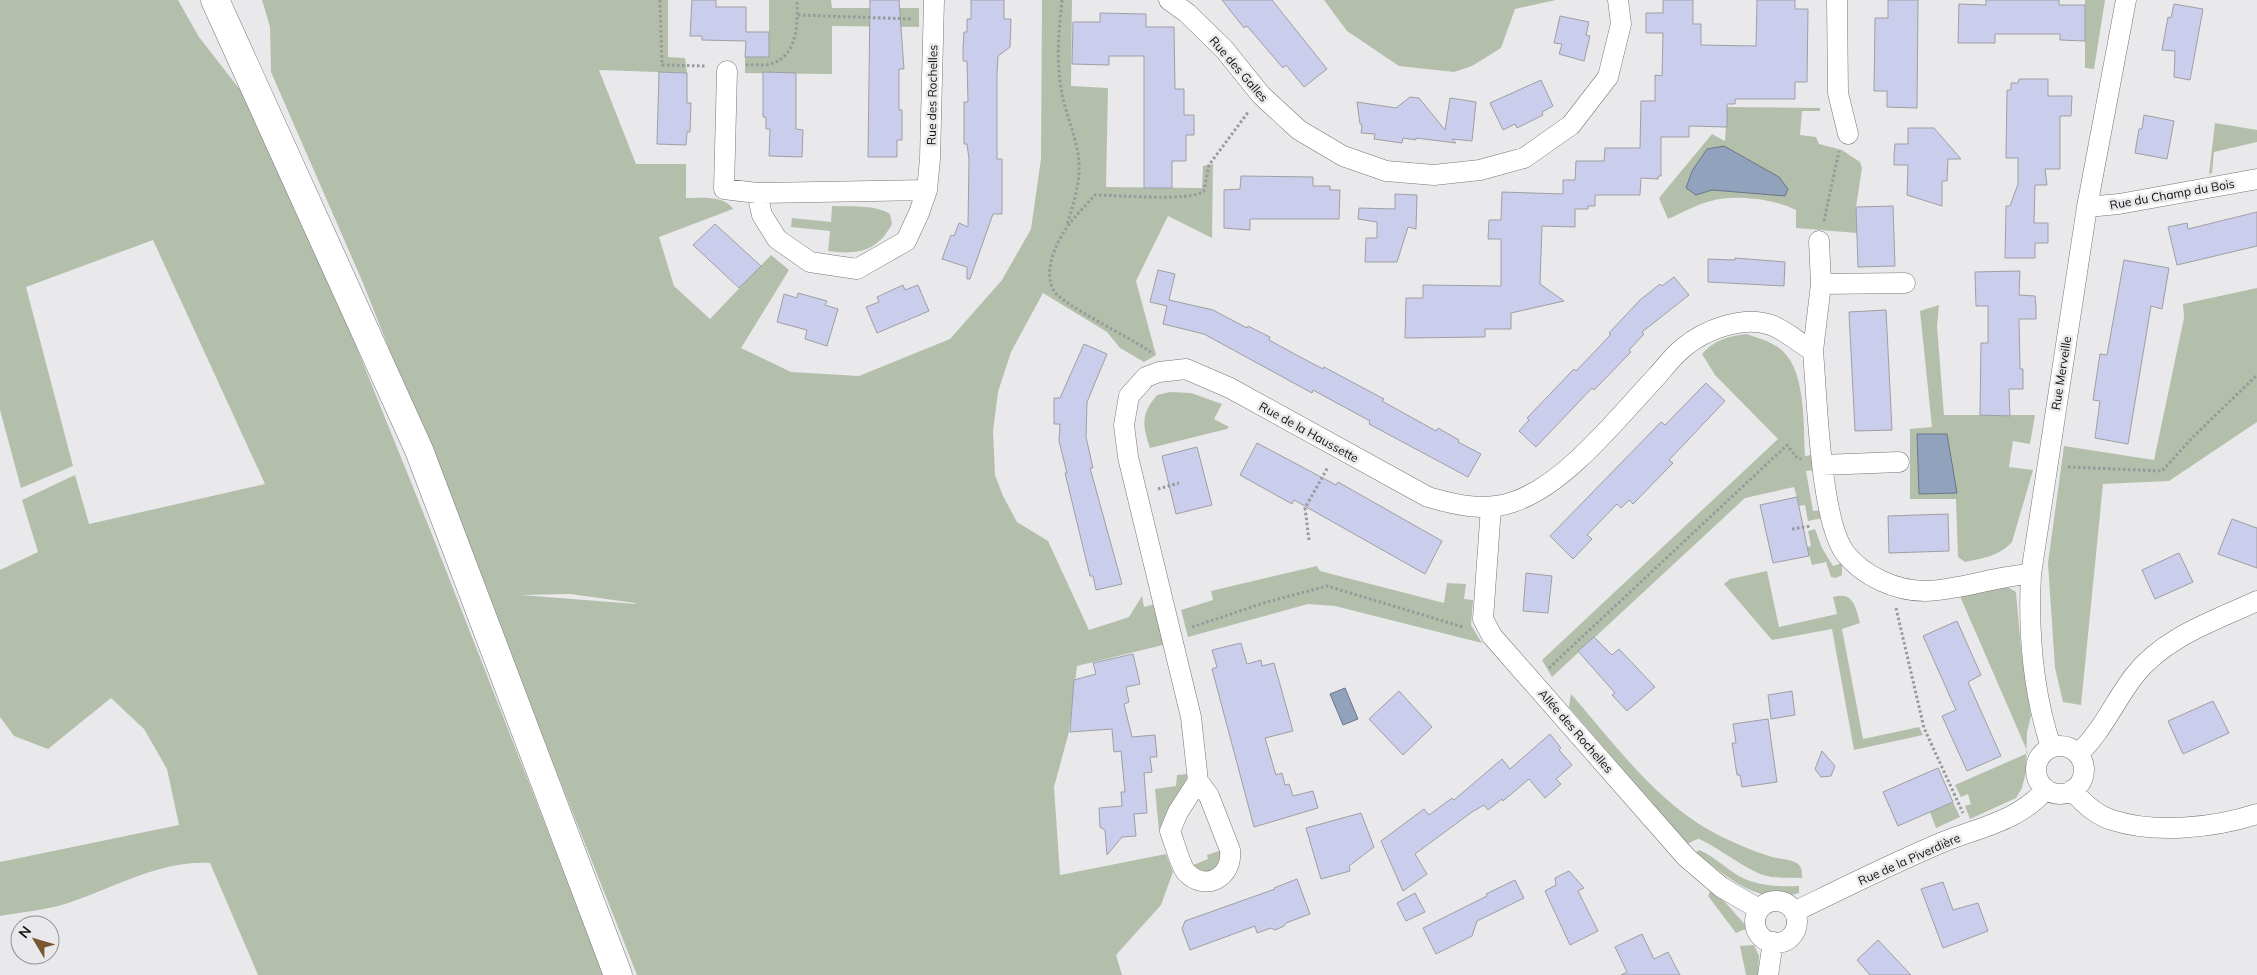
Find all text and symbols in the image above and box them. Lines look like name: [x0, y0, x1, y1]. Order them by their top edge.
street label: Rue des Galles: [1206, 33, 1272, 105]
street label: Rue des Rochelles: [924, 45, 940, 145]
street label: Rue du Champ du Bois: [2108, 176, 2236, 212]
street label: Rue Merveille: [2048, 335, 2074, 411]
street label: Rue de la Haussette: [1257, 398, 1361, 466]
street label: Allée des Rochelles: [1535, 686, 1617, 776]
street label: Rue de la Piverdière: [1856, 830, 1962, 888]
north arrow: [10, 915, 60, 965]
text: N: [14, 922, 35, 942]

